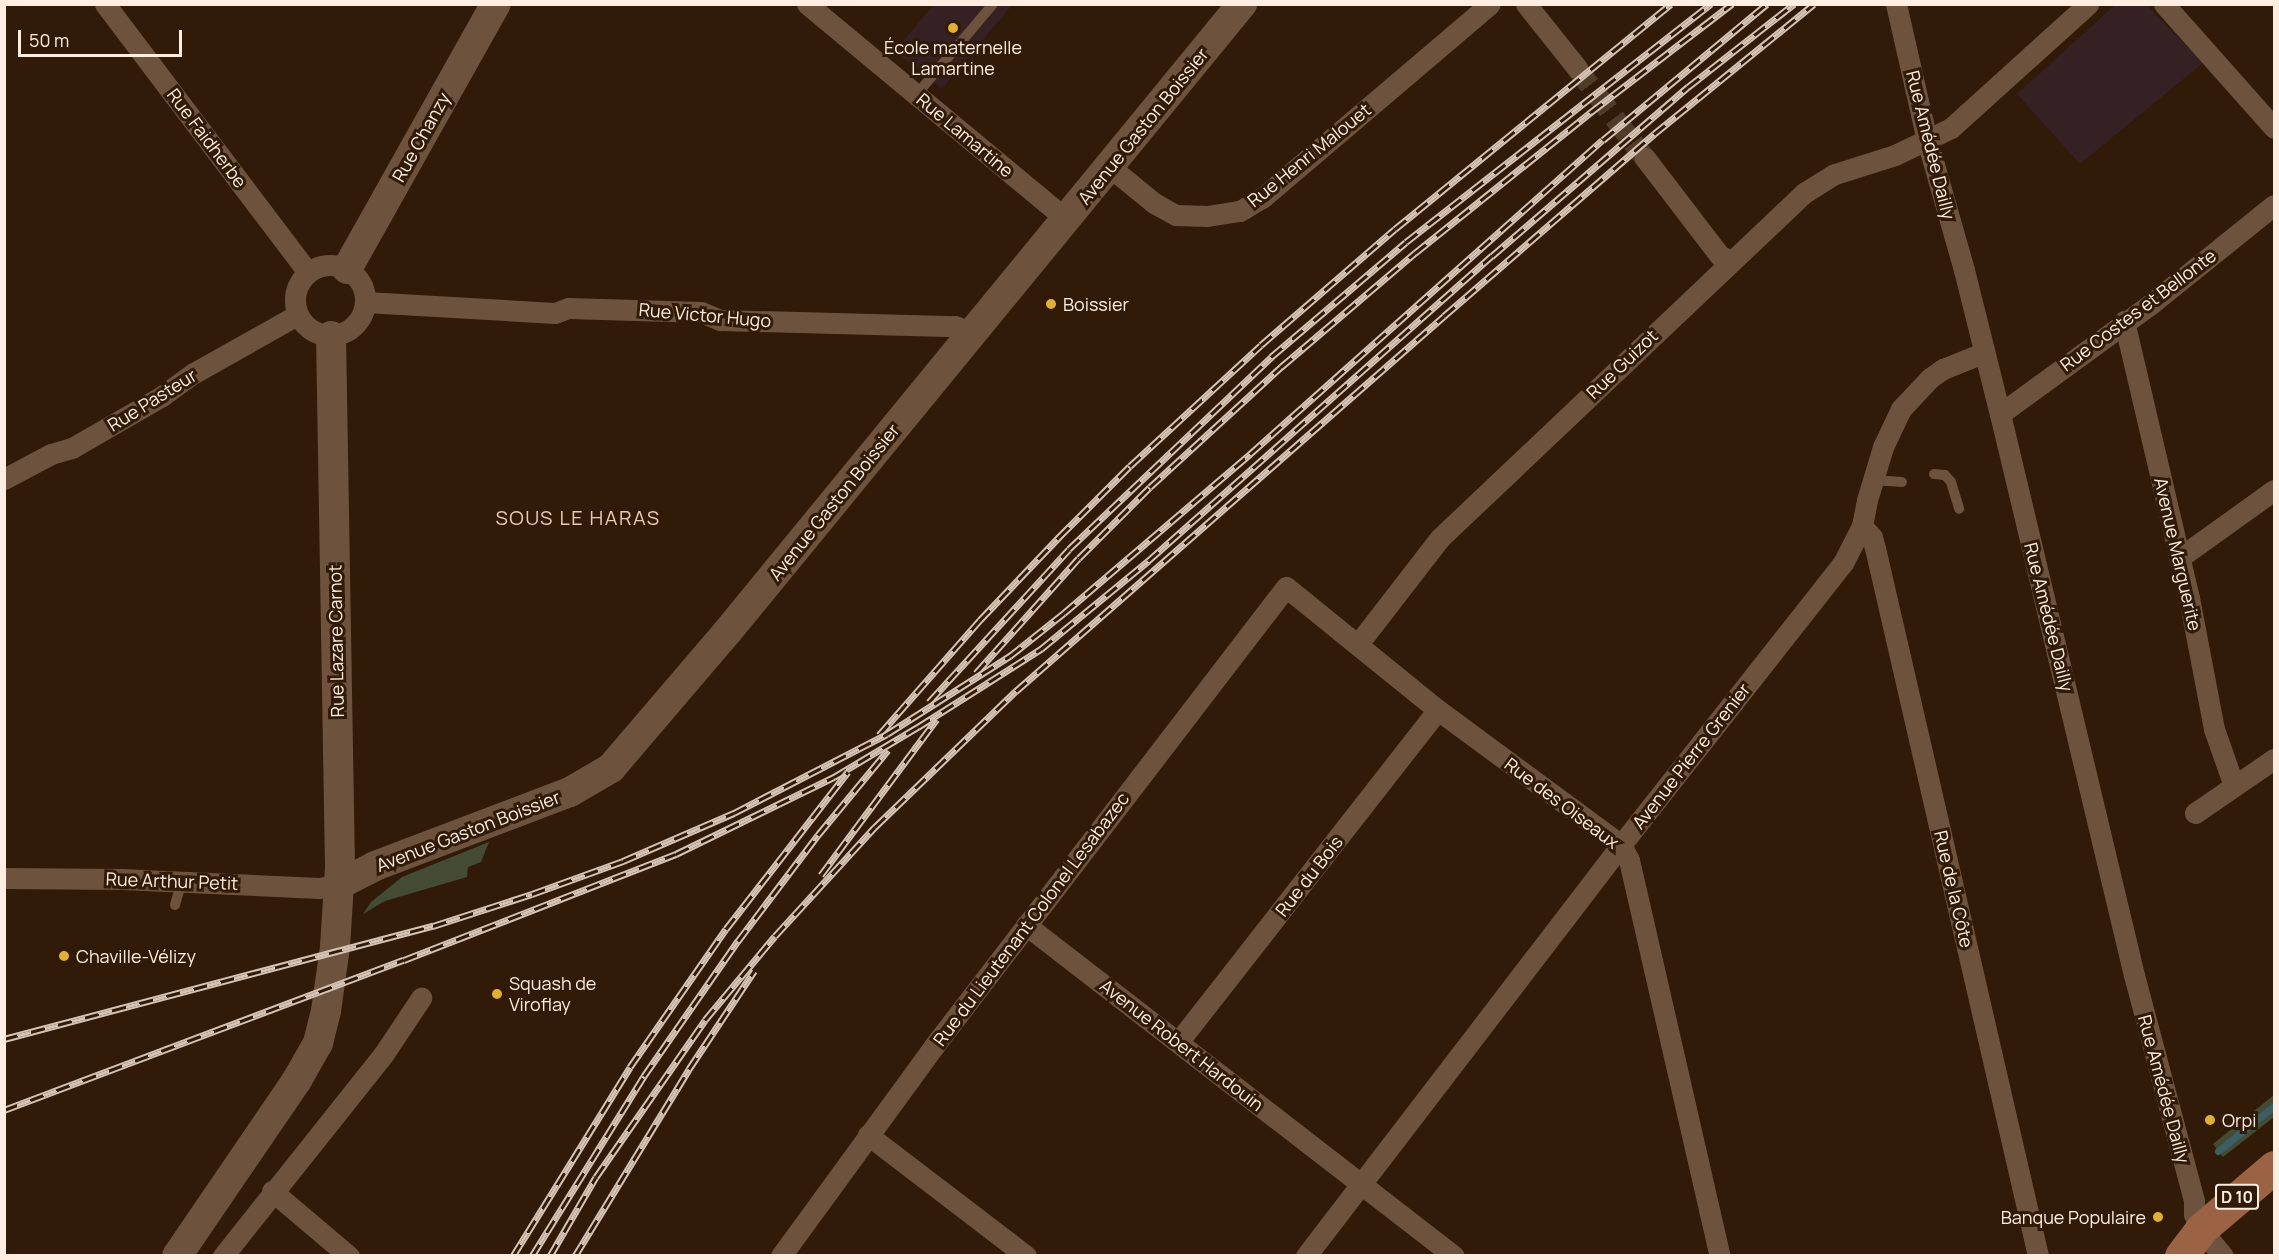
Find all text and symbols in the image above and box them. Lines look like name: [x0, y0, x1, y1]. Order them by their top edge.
scale bar: [21, 18, 184, 56]
marker: École maternelle Lamartine: [946, 21, 960, 35]
text: 50 m: [29, 28, 69, 52]
place label: École maternelle Lamartine: [884, 37, 1022, 80]
street label: Avenue Gaston Boissier: [1073, 43, 1213, 209]
street label: Rue Amédée Dailly: [1902, 68, 1960, 222]
street label: Rue Faidherbe: [163, 84, 251, 192]
street label: Rue Chanzy: [388, 88, 454, 186]
street label: Rue Lamartine: [912, 88, 1018, 182]
street label: Rue Henri Malouet: [1243, 99, 1375, 211]
street label: Rue Costes et Bellonte: [2056, 244, 2220, 376]
place label: Boissier: [1063, 293, 1129, 315]
marker: Boissier: [1044, 297, 1058, 311]
street label: Rue Victor Hugo: [638, 298, 772, 332]
street label: Rue Guizot: [1582, 325, 1662, 403]
street label: Rue Pasteur: [104, 364, 200, 436]
street label: Avenue Gaston Boissier: [764, 419, 904, 585]
street label: Avenue Marguerite: [2150, 475, 2206, 633]
district label: SOUS LE HARAS: [495, 505, 661, 529]
street label: Rue Amédée Dailly: [2020, 540, 2078, 694]
street label: Rue Lazare Carnot: [324, 565, 348, 717]
street label: Avenue Pierre Grenier: [1627, 679, 1755, 833]
street label: Rue des Oiseaux: [1501, 753, 1623, 853]
street label: Avenue Gaston Boissier: [373, 786, 563, 876]
street label: Rue du Lieutenant Colonel Lesabazec: [929, 788, 1133, 1050]
street label: Rue de la Côte: [1930, 828, 1978, 950]
street label: Rue du Bois: [1271, 831, 1347, 921]
street label: Rue Arthur Petit: [105, 868, 239, 894]
place label: Chaville-Vélizy: [76, 945, 196, 967]
marker: Chaville-Vélizy: [57, 949, 71, 963]
place label: Squash de Viroflay: [509, 973, 596, 1016]
street label: Avenue Robert Hardouin: [1096, 975, 1268, 1115]
marker: Squash de Viroflay: [490, 987, 504, 1001]
street label: Rue Amédée Dailly: [2134, 1012, 2194, 1166]
place label: Orpi: [2222, 1109, 2256, 1131]
marker: Orpi: [2203, 1113, 2217, 1127]
road number: D 10: [2214, 1184, 2260, 1210]
place label: Banque Populaire: [2001, 1206, 2146, 1228]
marker: Banque Populaire: [2151, 1210, 2165, 1224]

